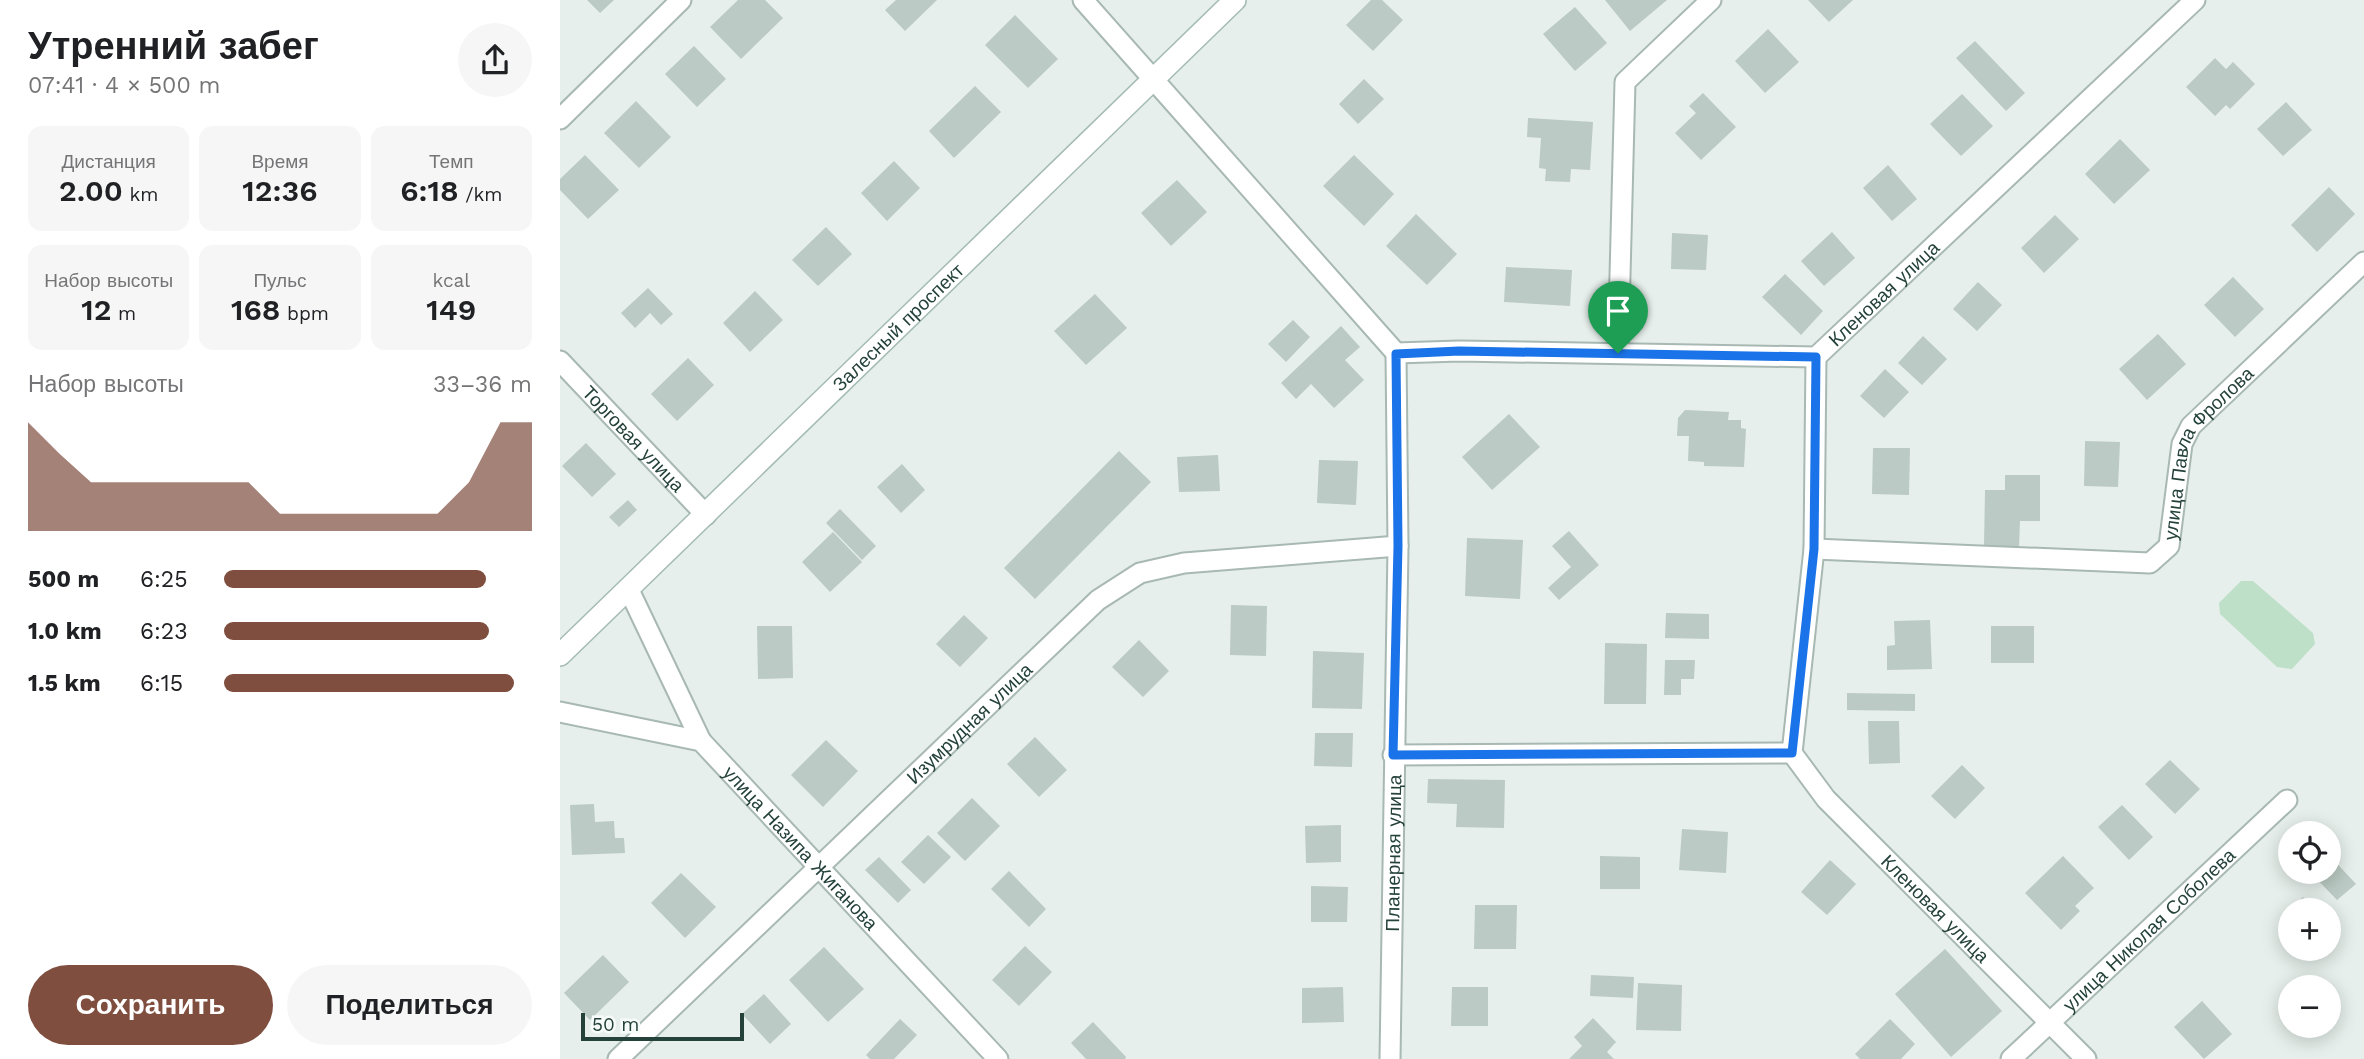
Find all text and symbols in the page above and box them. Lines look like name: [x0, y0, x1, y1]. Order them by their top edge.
button: share: [458, 23, 532, 97]
text: Утренний забег: [28, 24, 319, 68]
text: 07:41 · 4 × 500 m: [28, 72, 221, 99]
text: Дистанция: [62, 150, 156, 173]
text: Время: [251, 150, 309, 173]
text: Темп: [429, 150, 474, 173]
text: 2.00: [59, 173, 123, 208]
text: 12:36: [242, 173, 318, 208]
text: 6:18: [400, 173, 459, 208]
text: km: [123, 183, 158, 206]
text: /km: [459, 183, 502, 206]
street label: Кленовая улица: [1824, 236, 1944, 351]
street label: Залесный проспект: [828, 258, 969, 396]
text: Набор высоты: [44, 269, 173, 292]
text: Пульс: [253, 269, 307, 292]
text: kcal: [433, 269, 470, 292]
pin: [1588, 281, 1648, 353]
text: 12: [81, 292, 111, 327]
text: 168: [231, 292, 281, 327]
text: 149: [426, 292, 476, 327]
icon: arrive: [1599, 292, 1637, 330]
text: m: [111, 302, 136, 325]
text: bpm: [281, 302, 329, 325]
street label: улица Павла Фролова: [2159, 362, 2259, 542]
text: Набор высоты: [28, 371, 184, 398]
text: 33–36 m: [433, 371, 532, 398]
street label: Торговая улица: [577, 381, 689, 497]
text: 500 m: [28, 566, 99, 593]
text: 6:25: [140, 566, 188, 593]
text: 1.0 km: [28, 618, 102, 645]
text: 6:23: [140, 618, 188, 645]
street label: Изумрудная улица: [902, 658, 1037, 789]
text: 1.5 km: [28, 670, 101, 697]
text: 6:15: [140, 670, 183, 697]
street label: улица Назипа Жиганова: [718, 761, 883, 935]
street label: Планерная улица: [1381, 774, 1406, 932]
map controls: [2278, 821, 2341, 1038]
button: locate: [2278, 821, 2341, 884]
street label: улица Николая Соболева: [2058, 843, 2240, 1016]
street label: Кленовая улица: [1876, 850, 1994, 968]
button: +: [2278, 898, 2341, 961]
button: Сохранить: [28, 965, 273, 1045]
button: Поделиться: [287, 965, 532, 1045]
button: −: [2278, 975, 2341, 1038]
scale bar: [581, 1010, 744, 1042]
text: 50 m: [592, 1013, 639, 1036]

